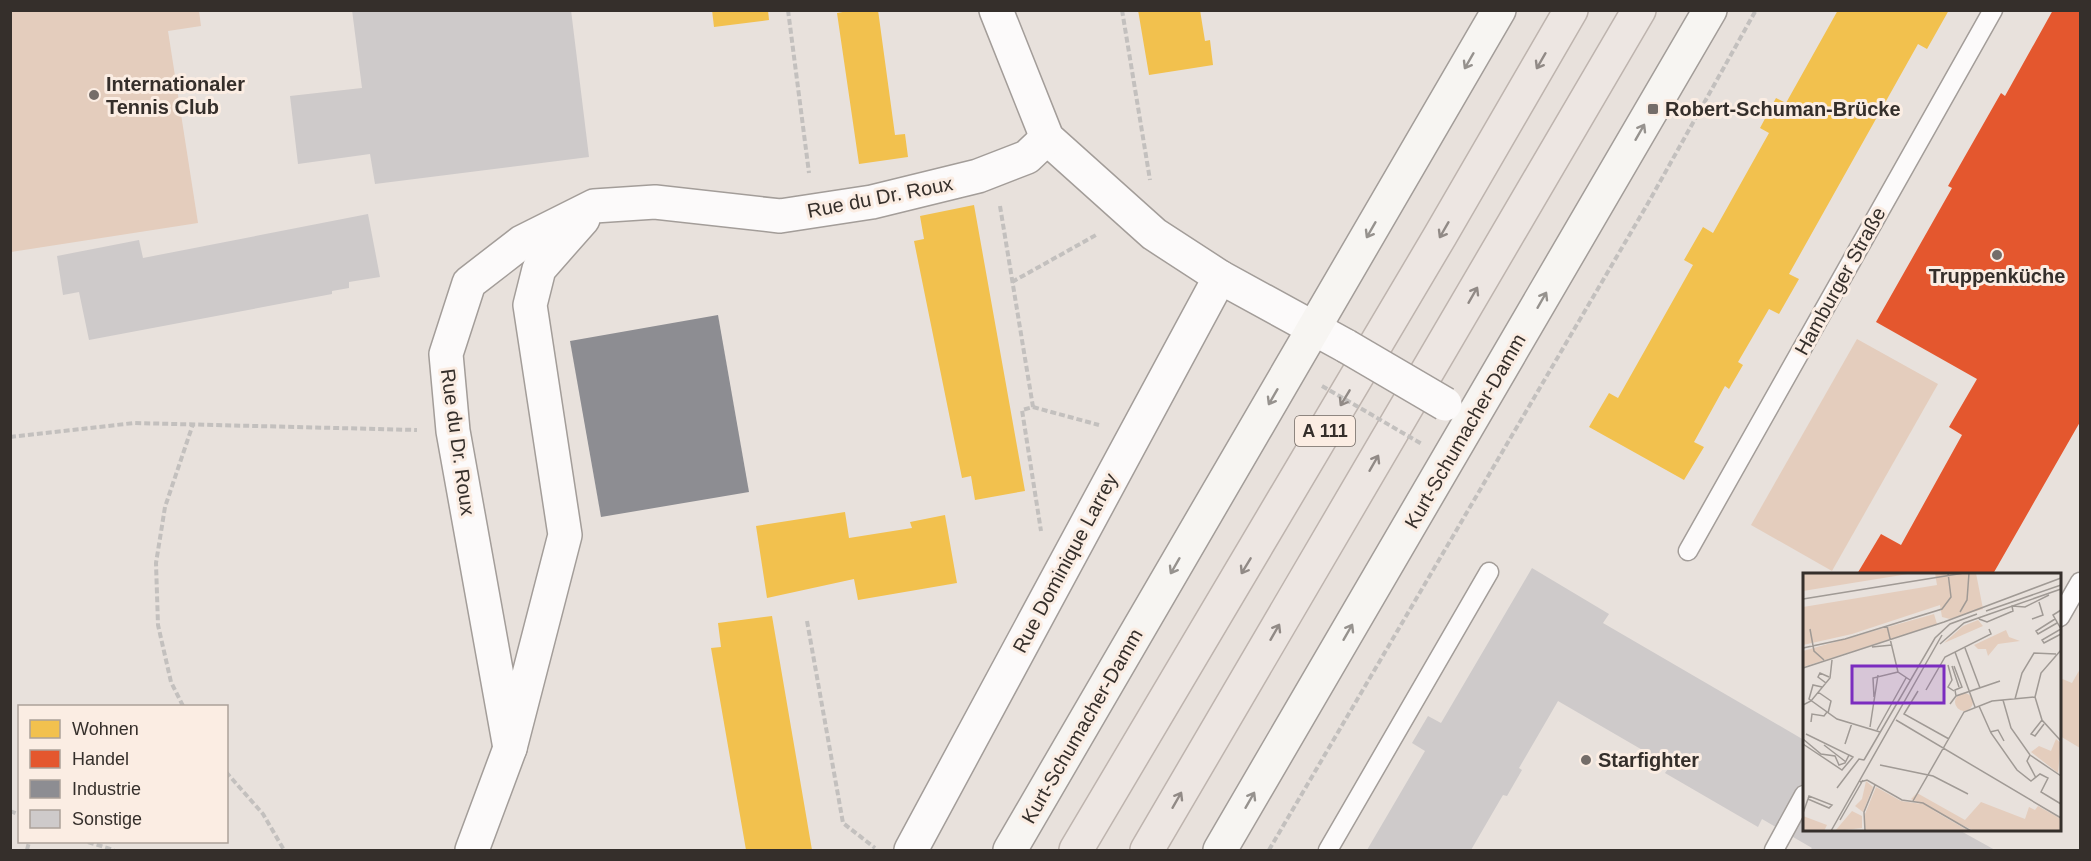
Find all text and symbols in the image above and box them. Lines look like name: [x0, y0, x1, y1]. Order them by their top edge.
one-way arrow: [1463, 52, 1475, 69]
one-way arrow: [1535, 52, 1547, 69]
place label: Internationaler Tennis Club: [106, 73, 245, 118]
marker: Internationaler Tennis Club: [87, 88, 101, 102]
place label: Robert-Schuman-Brücke: [1665, 98, 1901, 120]
marker: Robert-Schuman-Brücke: [1646, 102, 1660, 116]
one-way arrow: [1635, 123, 1646, 141]
street label: Rue du Dr. Roux: [805, 172, 955, 222]
street label: Hamburger Straße: [1790, 203, 1890, 359]
one-way arrow: [1365, 221, 1377, 238]
one-way arrow: [1437, 221, 1449, 238]
marker: Truppenküche: [1990, 248, 2004, 262]
place label: Truppenküche: [1929, 265, 2065, 287]
one-way arrow: [1467, 287, 1479, 304]
one-way arrow: [1536, 292, 1548, 309]
street label: Kurt-Schumacher-Damm: [1400, 330, 1530, 532]
street label: Rue du Dr. Roux: [437, 367, 479, 517]
one-way arrow: [1267, 388, 1279, 405]
one-way arrow: [1338, 389, 1350, 406]
road number: A 111: [1295, 416, 1355, 446]
one-way arrow: [1368, 455, 1380, 472]
street label: Rue Dominique Larrey: [1008, 469, 1122, 657]
one-way arrow: [1169, 556, 1180, 574]
one-way arrow: [1239, 557, 1251, 574]
inset map: [1803, 573, 2061, 831]
one-way arrow: [1270, 623, 1282, 640]
one-way arrow: [1342, 624, 1354, 641]
street label: Kurt-Schumacher-Damm: [1017, 625, 1147, 827]
legend: [18, 705, 228, 843]
text: Wohnen: [72, 719, 139, 739]
text: Handel: [72, 749, 129, 769]
place label: Starfighter: [1598, 749, 1699, 771]
marker: Starfighter: [1579, 753, 1593, 767]
text: Industrie: [72, 779, 141, 799]
one-way arrow: [1171, 792, 1183, 809]
one-way arrow: [1244, 792, 1256, 809]
text: Sonstige: [72, 809, 142, 829]

